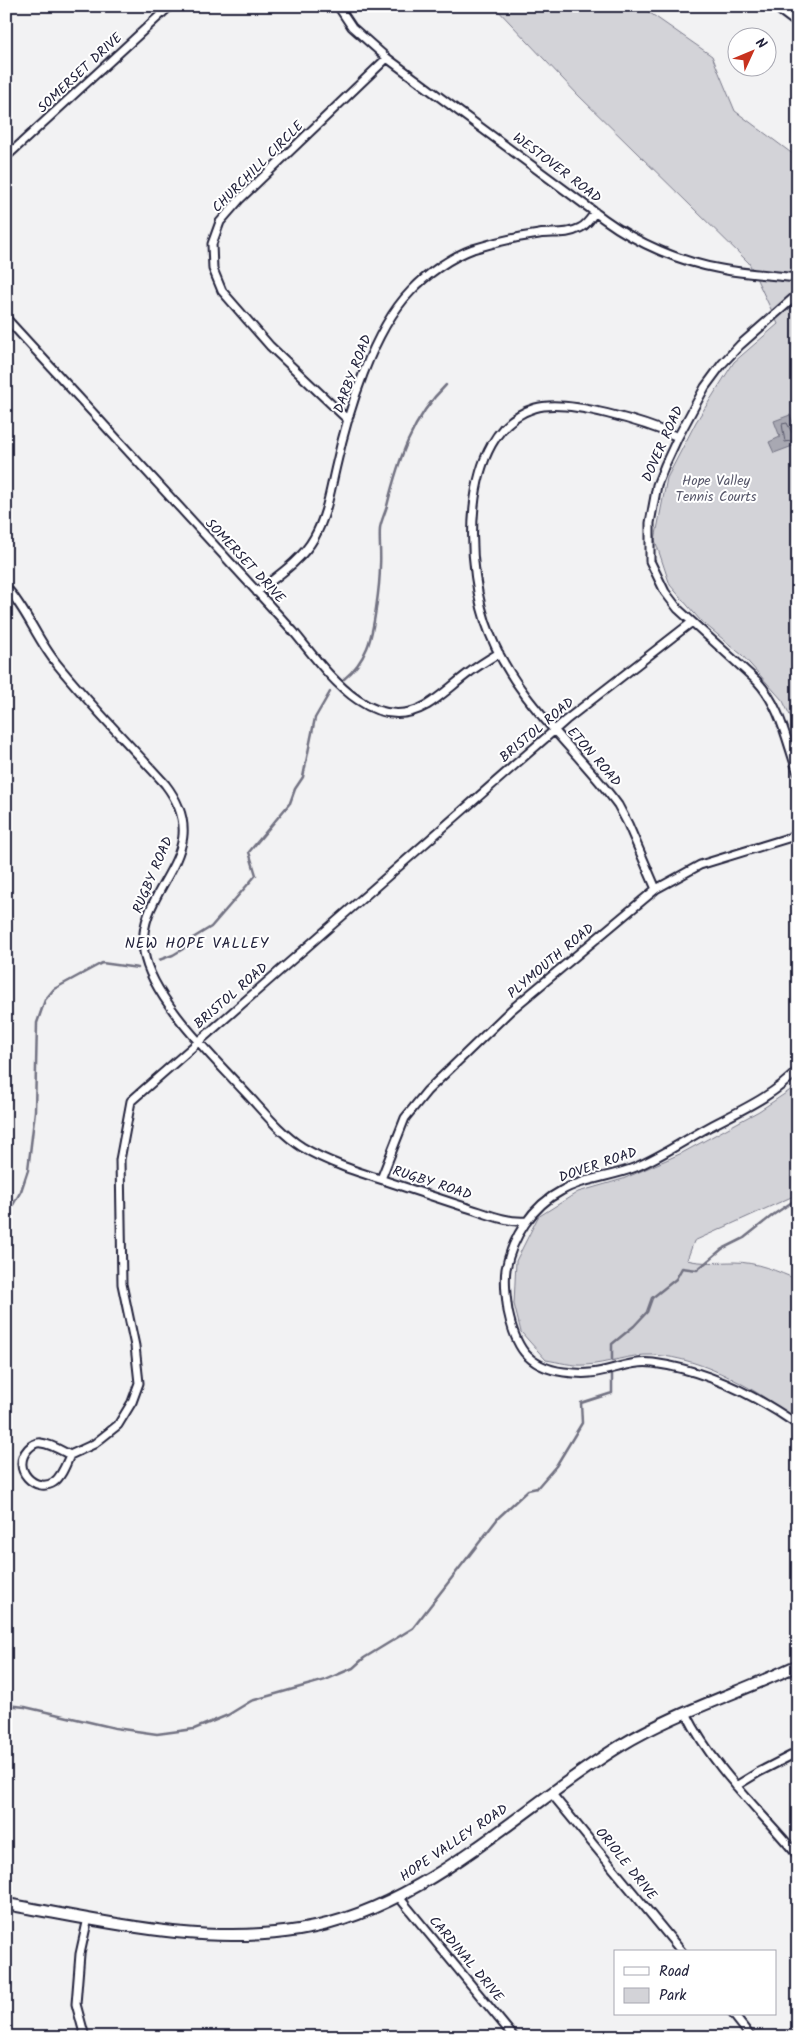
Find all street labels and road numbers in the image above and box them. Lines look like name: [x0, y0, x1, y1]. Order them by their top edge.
street label: SOMERSET DRIVE: [33, 27, 128, 118]
street label: CHURCHILL CIRCLE: [207, 115, 310, 218]
street label: WESTOVER ROAD: [508, 127, 606, 209]
street label: DARBY ROAD: [328, 331, 378, 417]
street label: DOVER ROAD: [636, 402, 690, 486]
street label: SOMERSET DRIVE: [200, 514, 291, 609]
street label: BRISTOL ROAD: [494, 692, 580, 768]
street label: ETON ROAD: [562, 722, 626, 792]
street label: RUGBY ROAD: [127, 833, 179, 917]
street label: PLYMOUTH ROAD: [503, 918, 599, 1004]
street label: BRISTOL ROAD: [189, 957, 273, 1035]
street label: DOVER ROAD: [556, 1141, 640, 1189]
street label: RUGBY ROAD: [390, 1160, 474, 1206]
street label: HOPE VALLEY ROAD: [395, 1798, 513, 1888]
street label: ORIOLE DRIVE: [590, 1823, 663, 1906]
street label: CARDINAL DRIVE: [423, 1911, 509, 2008]

